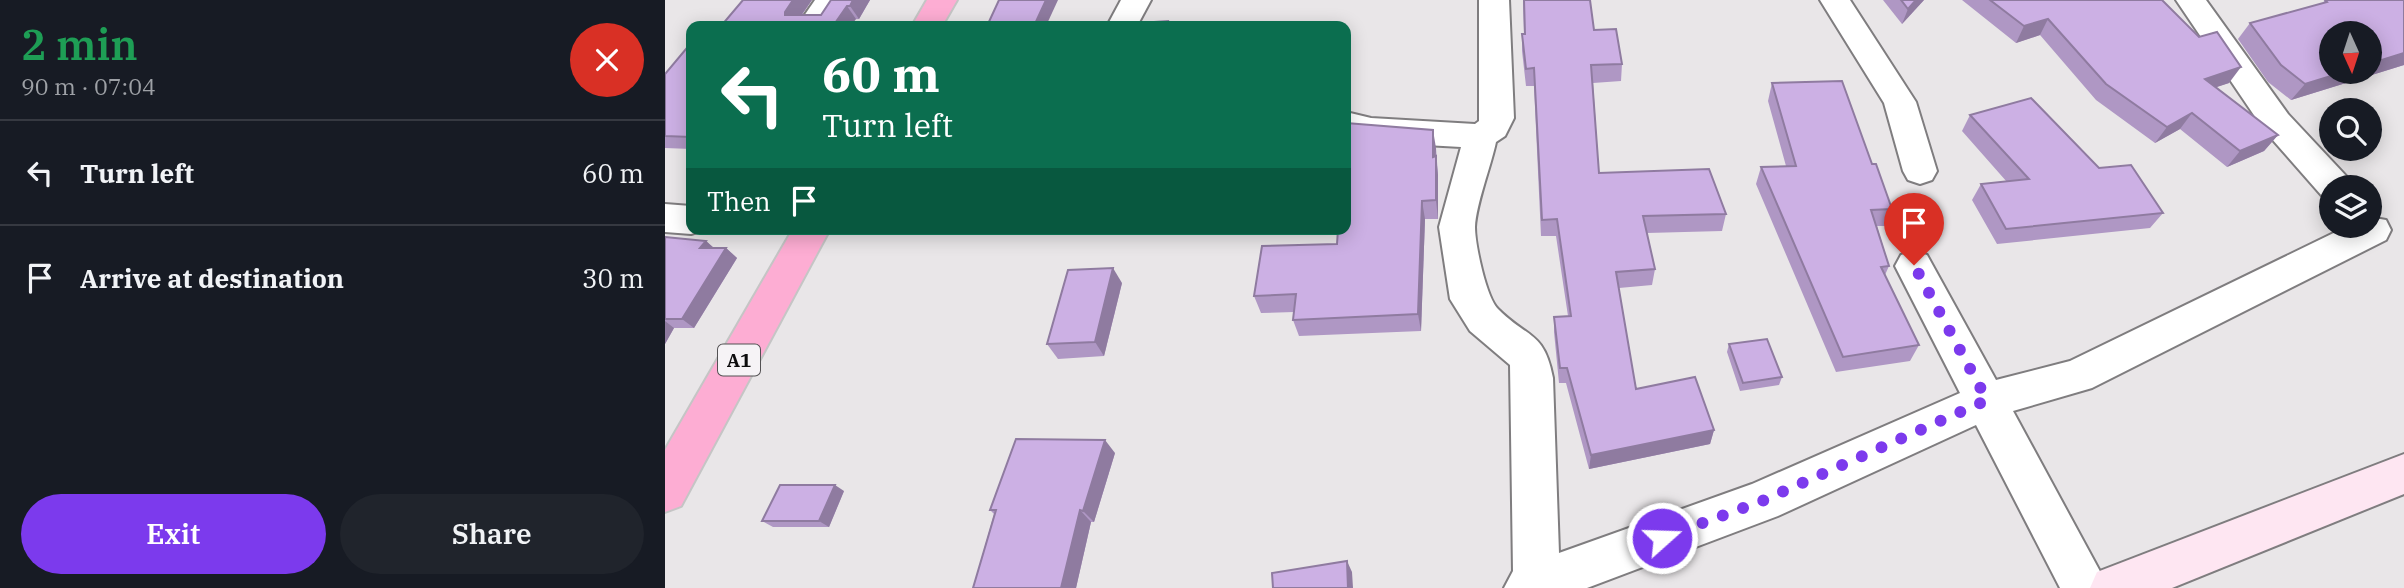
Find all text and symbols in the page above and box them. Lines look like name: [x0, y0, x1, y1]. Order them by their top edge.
text: 2 min: [21, 17, 138, 72]
north arrow: [2319, 21, 2382, 84]
map controls: [2319, 21, 2382, 238]
button: close: [570, 23, 644, 97]
text: 60 m: [822, 42, 940, 105]
icon: left: [707, 49, 798, 140]
text: 90 m · 07:04: [21, 71, 156, 101]
button: search: [2319, 98, 2382, 161]
text: Turn left: [822, 104, 953, 146]
icon: left: [21, 154, 59, 192]
text: Turn left: [80, 156, 194, 190]
text: 60 m: [582, 156, 644, 190]
button: layers: [2319, 175, 2382, 238]
icon: arrive: [785, 182, 823, 220]
text: Then: [707, 184, 771, 218]
pin: [1884, 193, 1944, 265]
icon: arrive: [1895, 204, 1933, 242]
icon: arrive: [21, 259, 59, 297]
text: Arrive at destination: [80, 261, 344, 295]
text: 30 m: [582, 261, 644, 295]
road number: A1: [718, 344, 760, 376]
button: Exit: [21, 494, 326, 574]
button: Share: [340, 494, 644, 574]
position arrow: [1625, 501, 1699, 575]

